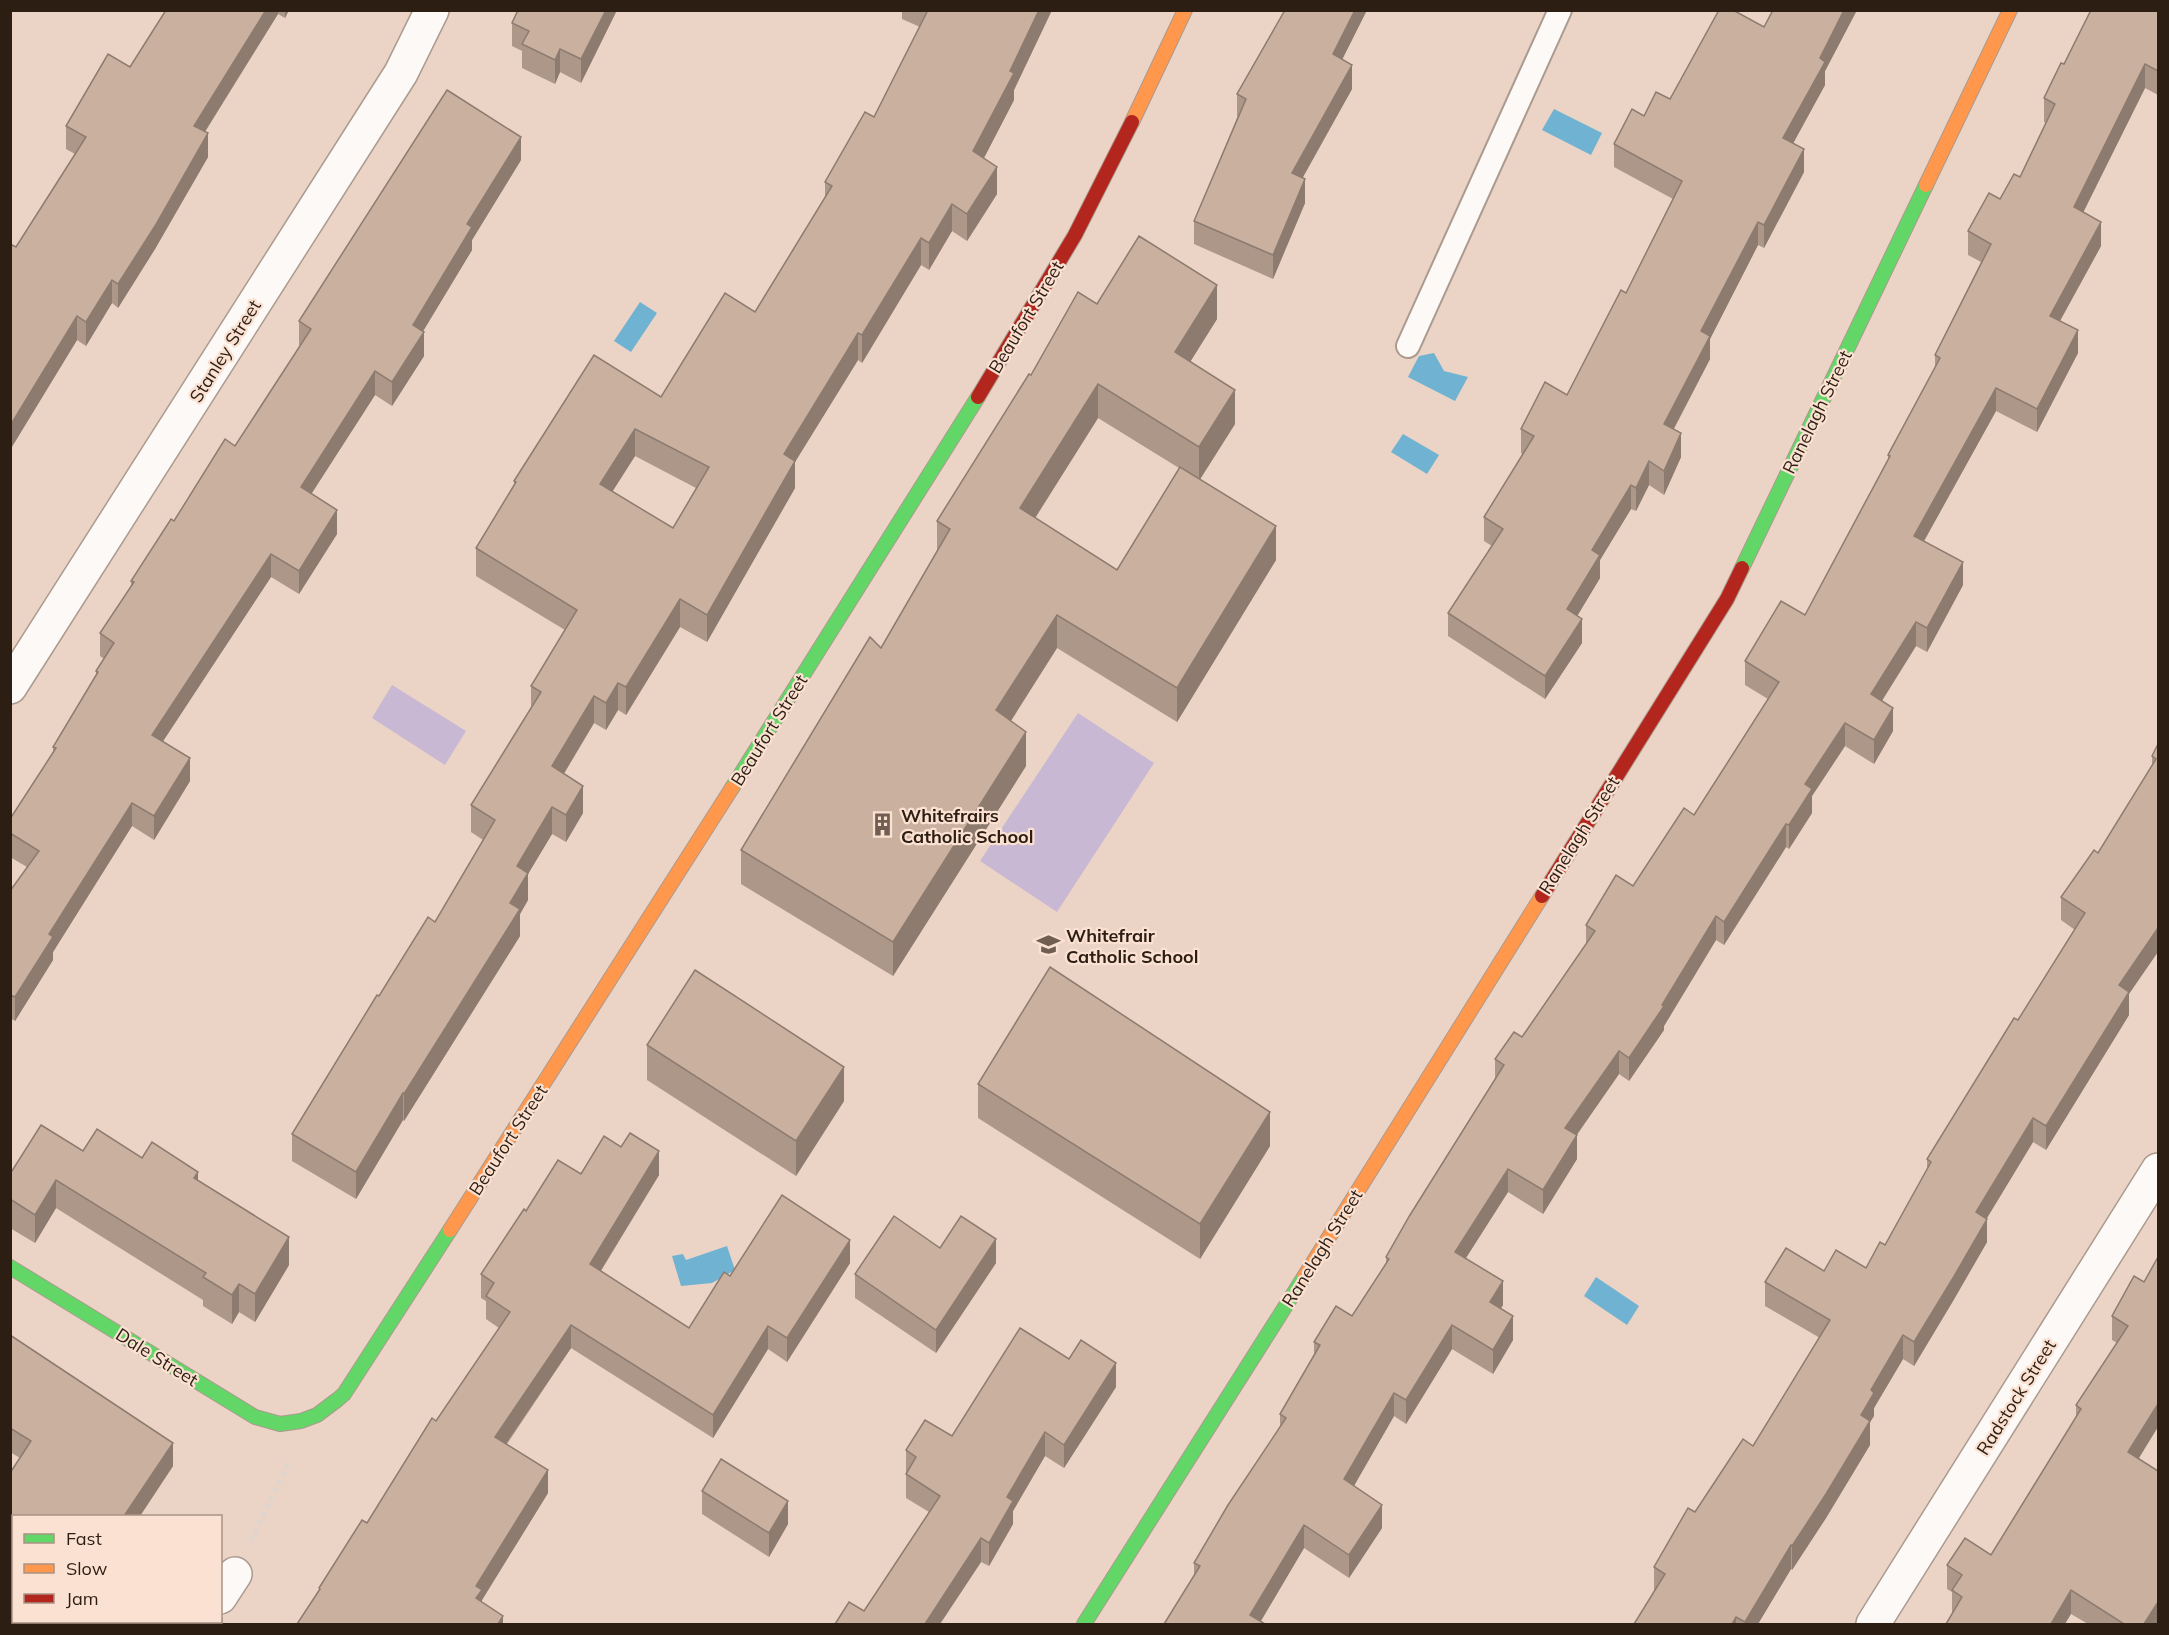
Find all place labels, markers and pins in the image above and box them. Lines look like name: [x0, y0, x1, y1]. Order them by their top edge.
place label: Whitefrairs Catholic School: [901, 804, 1033, 848]
building icon: Whitefrairs Catholic School: [870, 812, 896, 838]
place label: Whitefrair Catholic School: [1066, 924, 1198, 968]
school or university icon: Whitefrair Catholic School: [1035, 932, 1061, 958]

